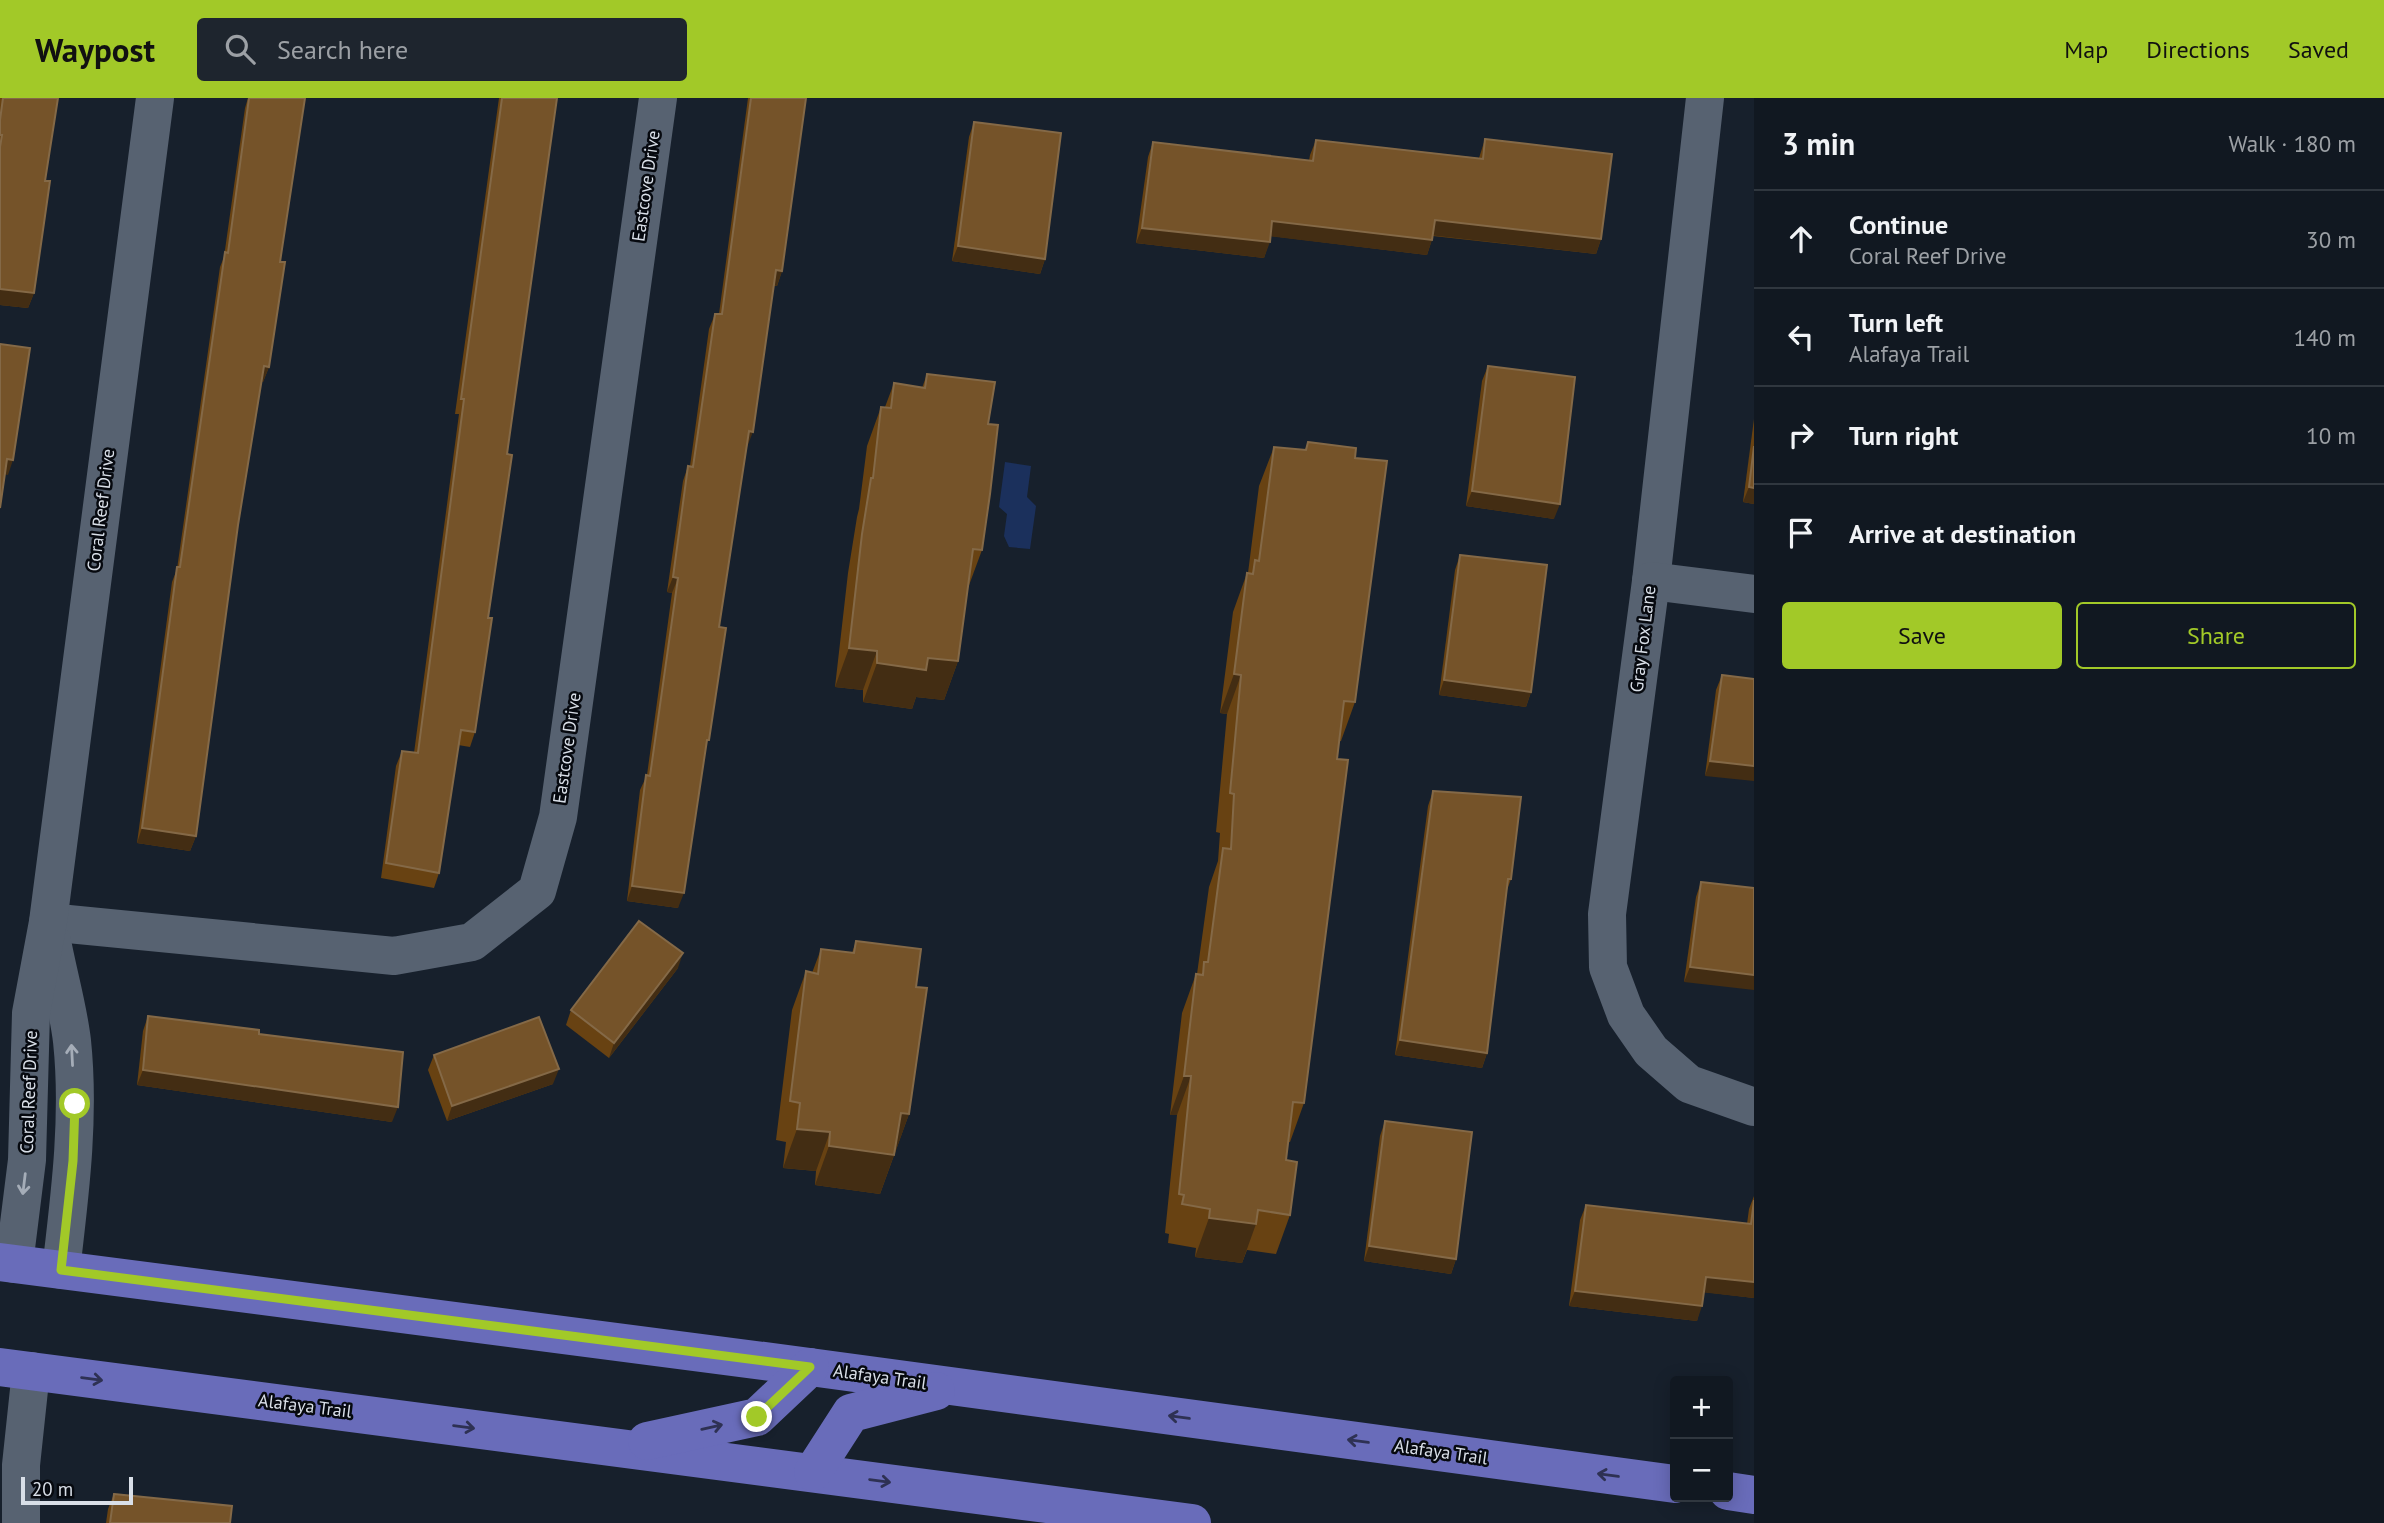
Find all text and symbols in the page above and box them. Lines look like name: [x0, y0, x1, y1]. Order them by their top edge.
search box: [197, 18, 687, 81]
text: Waypost: [35, 28, 155, 71]
icon: search: [221, 30, 259, 68]
text: Search here: [277, 33, 408, 66]
text: Map: [2064, 34, 2108, 65]
text: Directions: [2146, 34, 2250, 65]
text: Saved: [2288, 34, 2349, 65]
text: 3 min: [1782, 124, 1855, 163]
street label: Eastcove Drive: [626, 129, 665, 243]
text: Walk · 180 m: [2229, 129, 2356, 158]
text: Continue: [1849, 208, 1948, 241]
icon: ahead: [1782, 220, 1820, 258]
text: 30 m: [2306, 225, 2356, 254]
text: Coral Reef Drive: [1849, 241, 2006, 270]
text: Turn left: [1849, 306, 1943, 339]
icon: left: [1782, 318, 1820, 356]
text: 140 m: [2294, 323, 2356, 352]
text: Alafaya Trail: [1849, 339, 1969, 368]
icon: right: [1782, 416, 1820, 454]
text: Turn right: [1849, 419, 1958, 452]
text: 10 m: [2306, 421, 2356, 450]
street label: Coral Reef Drive: [82, 447, 119, 572]
icon: arrive: [1782, 514, 1820, 552]
text: Arrive at destination: [1849, 517, 2076, 550]
street label: Gray Fox Lane: [1625, 584, 1660, 694]
button: Save: [1782, 602, 2062, 669]
button: Share: [2076, 602, 2356, 669]
street label: Eastcove Drive: [547, 691, 586, 805]
street label: Coral Reef Drive: [15, 1030, 42, 1154]
one-way arrow: [66, 1044, 79, 1067]
route start: [59, 1088, 90, 1119]
one-way arrow: [17, 1172, 30, 1195]
street label: Alafaya Trail: [832, 1359, 929, 1395]
one-way arrow: [80, 1372, 103, 1385]
map controls: [1670, 1376, 1733, 1502]
button: +: [1670, 1376, 1733, 1439]
street label: Alafaya Trail: [257, 1388, 354, 1423]
route end: [741, 1401, 772, 1432]
one-way arrow: [1168, 1410, 1190, 1423]
one-way arrow: [700, 1419, 723, 1433]
one-way arrow: [452, 1420, 475, 1433]
street label: Alafaya Trail: [1393, 1434, 1490, 1470]
one-way arrow: [1347, 1435, 1370, 1448]
button: −: [1670, 1439, 1733, 1502]
one-way arrow: [1597, 1468, 1619, 1481]
scale bar: [21, 1474, 133, 1506]
one-way arrow: [869, 1475, 891, 1488]
text: 20 m: [32, 1477, 73, 1501]

